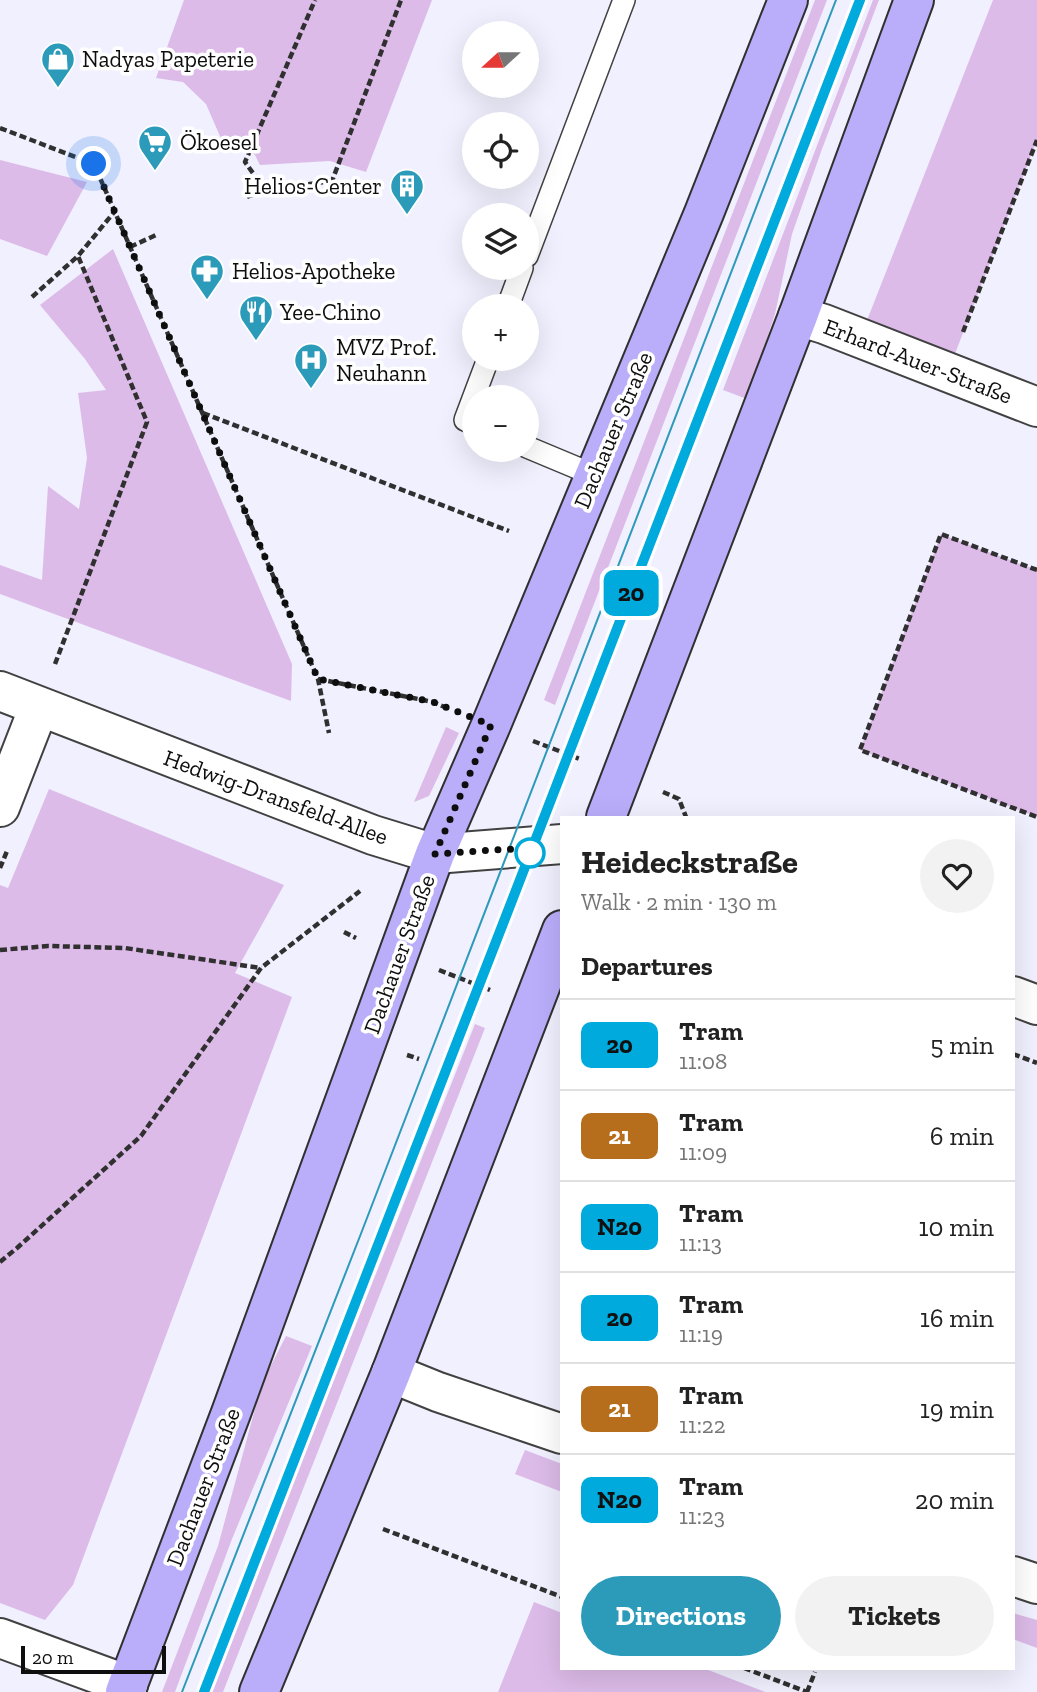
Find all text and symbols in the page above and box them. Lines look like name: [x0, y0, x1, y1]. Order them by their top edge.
north arrow: [462, 21, 539, 98]
map controls: [462, 21, 539, 462]
shop icon: Nadyas Papeterie: [39, 40, 77, 89]
place label: Nadyas Papeterie: [82, 45, 254, 73]
button: locate: [462, 112, 539, 189]
supermarket icon: Ökoesel: [136, 123, 174, 172]
place label: Ökoesel: [180, 128, 258, 156]
your location: [76, 146, 111, 181]
building icon: Helios-Center: [388, 167, 426, 216]
place label: Helios-Center: [244, 172, 382, 200]
button: layers: [462, 203, 539, 280]
pharmacy icon: Helios-Apotheke: [188, 252, 226, 301]
place label: Helios-Apotheke: [232, 257, 395, 285]
restaurant icon: Yee-Chino: [237, 293, 275, 342]
button: +: [462, 294, 539, 371]
place label: Yee-Chino: [279, 298, 381, 326]
street label: Erhard-Auer-Straße: [820, 312, 1016, 410]
place label: MVZ Prof. Neuhann: [336, 333, 437, 387]
hospital icon: MVZ Prof. Neuhann: [292, 341, 330, 390]
street label: Dachauer Straße: [567, 347, 659, 513]
button: −: [462, 385, 539, 462]
line badge: 20: [600, 570, 662, 616]
text: 20: [618, 578, 644, 607]
street label: Hedwig-Dransfeld-Allee: [160, 743, 392, 851]
unlabelled marker: [515, 838, 545, 868]
button: heart: [920, 839, 994, 913]
text: Heideckstraße: [581, 842, 798, 881]
street label: Dachauer Straße: [357, 871, 441, 1037]
text: Walk · 2 min · 130 m: [581, 888, 777, 916]
text: Departures: [581, 950, 713, 982]
text: Tram: [679, 1015, 743, 1047]
text: 5 min: [930, 1029, 994, 1061]
text: 20: [606, 1030, 633, 1059]
text: 11:08: [679, 1047, 727, 1075]
text: Tram: [679, 1106, 743, 1138]
text: 6 min: [930, 1120, 994, 1152]
text: 21: [608, 1121, 631, 1150]
text: 11:09: [679, 1138, 727, 1166]
text: Tram: [679, 1197, 743, 1229]
text: 10 min: [918, 1211, 994, 1243]
text: N20: [597, 1212, 642, 1241]
text: 11:13: [679, 1229, 722, 1257]
text: Tram: [679, 1288, 743, 1320]
text: 16 min: [920, 1302, 994, 1334]
text: 20: [606, 1303, 633, 1332]
text: 11:19: [679, 1320, 723, 1348]
text: Tram: [679, 1379, 743, 1411]
text: 19 min: [920, 1393, 994, 1425]
text: 21: [608, 1394, 631, 1423]
street label: Dachauer Straße: [160, 1404, 246, 1570]
text: 11:22: [679, 1411, 726, 1439]
text: Tram: [679, 1470, 743, 1502]
text: 20 min: [915, 1484, 994, 1516]
text: N20: [597, 1485, 642, 1514]
text: 11:23: [679, 1502, 725, 1530]
button: Directions: [581, 1576, 781, 1656]
button: Tickets: [795, 1576, 994, 1656]
scale bar: [21, 1643, 166, 1675]
text: 20 m: [32, 1646, 73, 1669]

